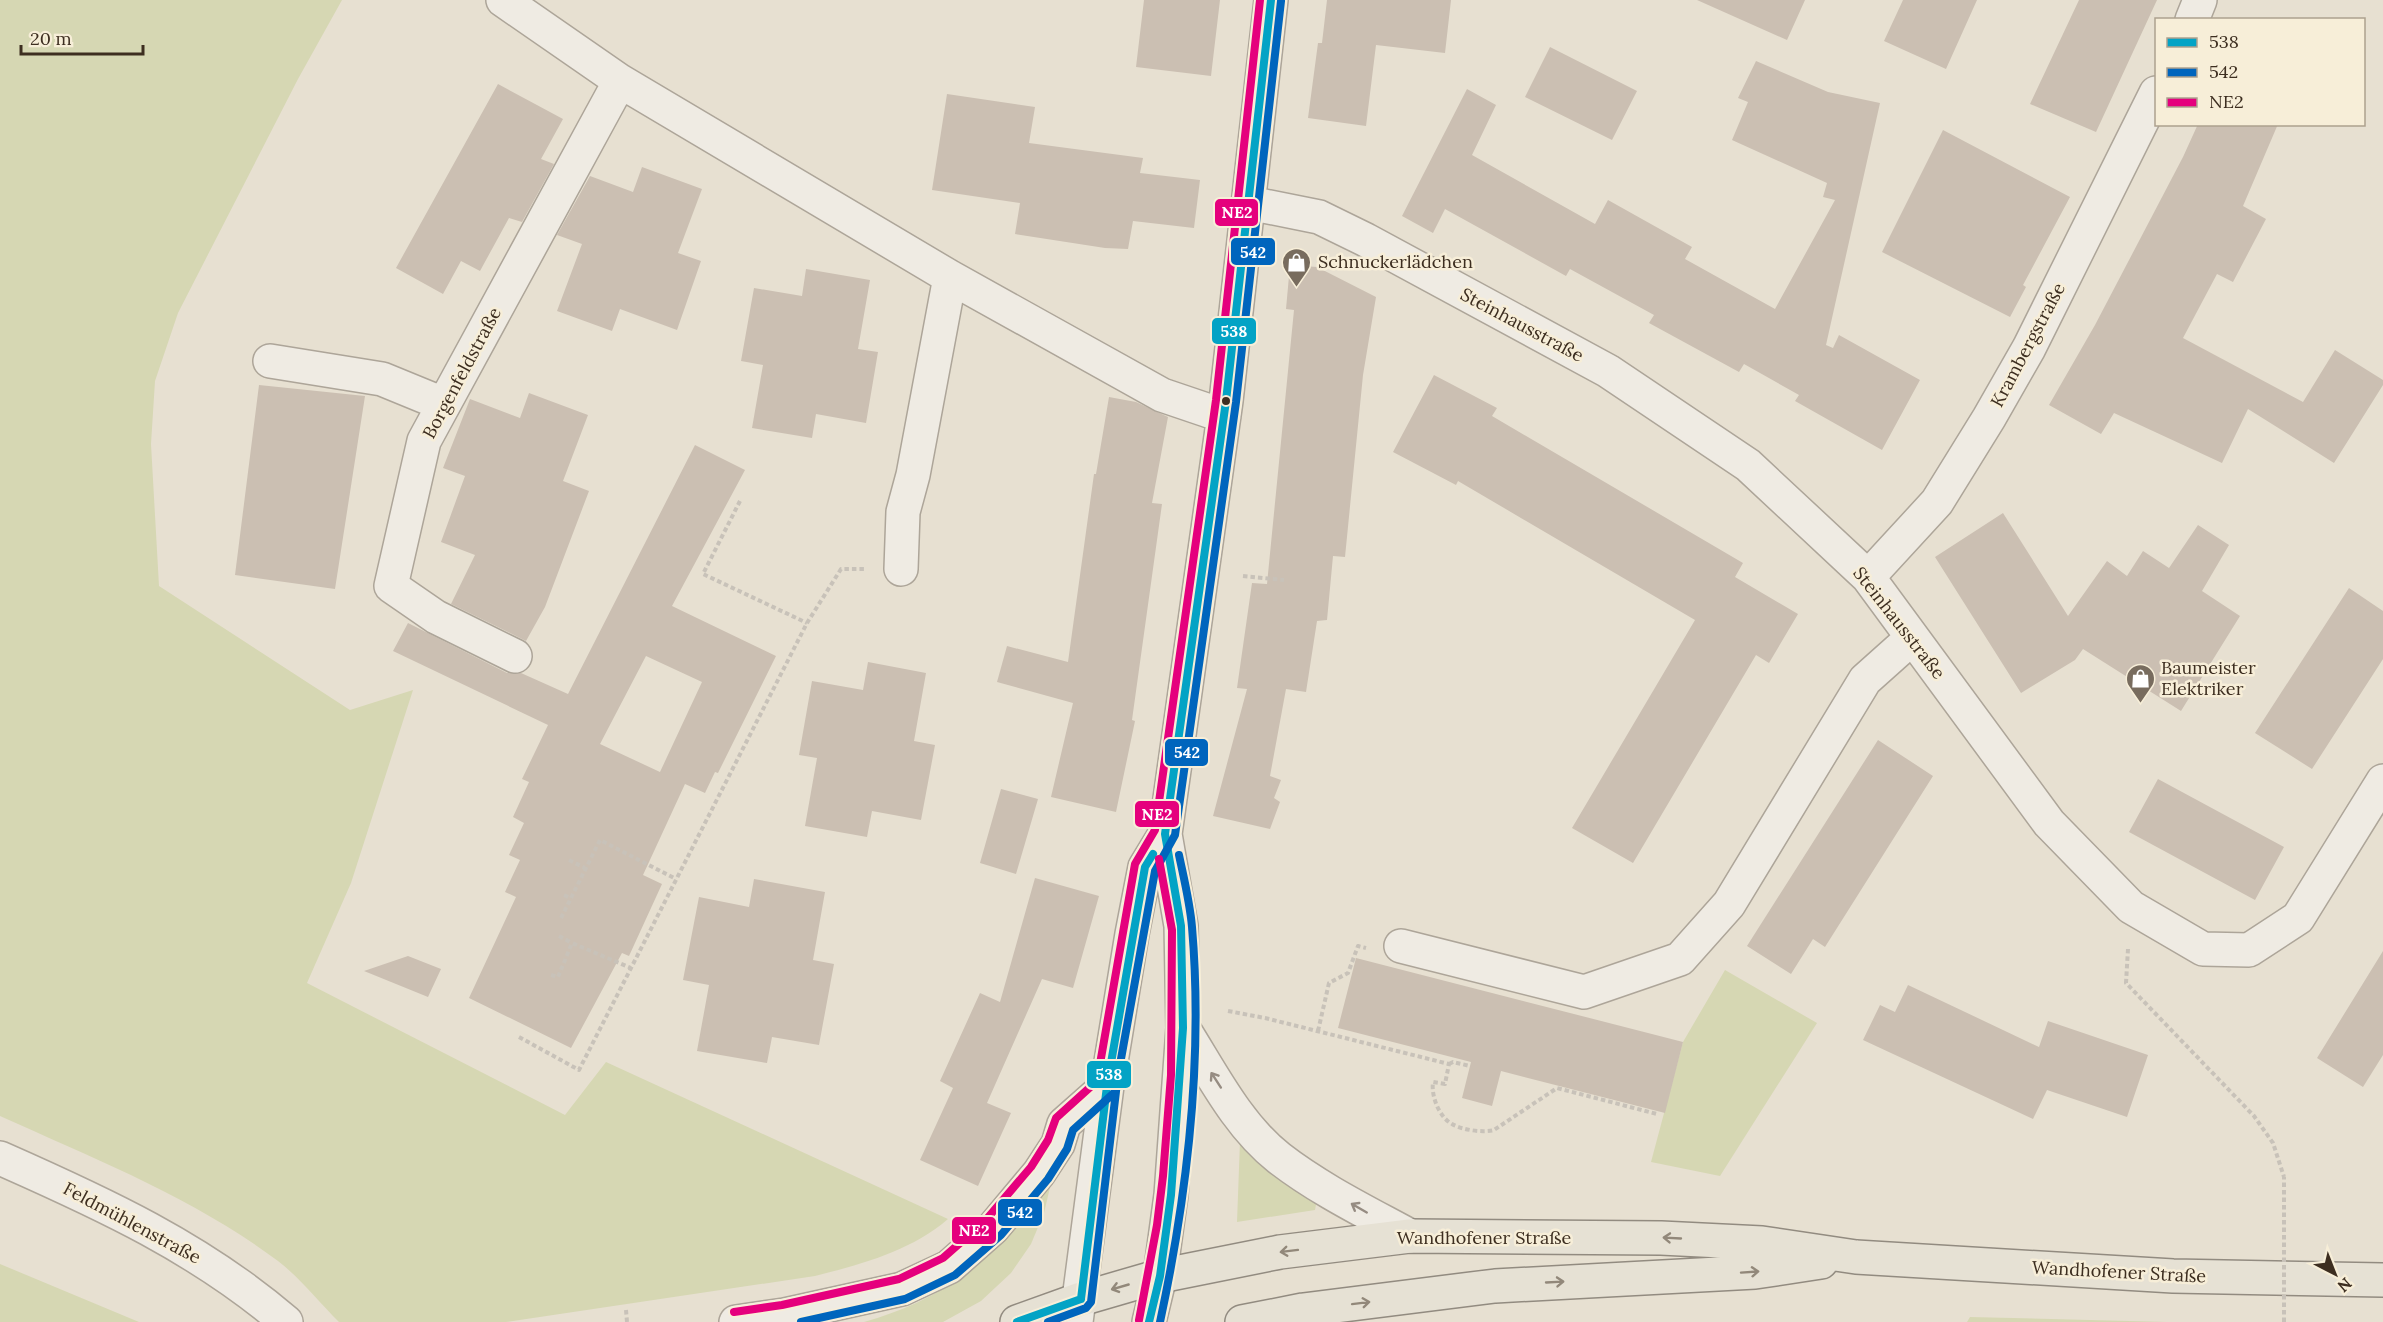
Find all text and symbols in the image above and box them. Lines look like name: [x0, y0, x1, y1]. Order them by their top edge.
scale bar: [21, 18, 142, 56]
legend: [2155, 18, 2365, 126]
text: 20 m: [30, 27, 72, 50]
text: 538: [2209, 30, 2239, 53]
text: 542: [2209, 60, 2238, 83]
text: NE2: [2209, 90, 2244, 113]
line badge: NE2: [1214, 198, 1259, 227]
text: NE2: [1222, 202, 1252, 222]
line badge: 542: [1230, 237, 1276, 266]
text: 542: [1240, 242, 1266, 262]
shop icon: Schnuckerlädchen: [1281, 246, 1313, 288]
place label: Schnuckerlädchen: [1318, 250, 1473, 273]
street label: Krambergstraße: [1985, 278, 2070, 411]
street label: Steinhausstraße: [1457, 282, 1588, 367]
street label: Borgenfeldstraße: [417, 303, 506, 442]
line badge: 538: [1211, 317, 1257, 345]
text: 538: [1221, 321, 1247, 341]
unlabelled marker: [1220, 395, 1232, 407]
street label: Steinhausstraße: [1848, 562, 1951, 684]
place label: Baumeister Elektriker: [2161, 656, 2256, 700]
shop icon: Baumeister Elektriker: [2124, 662, 2156, 704]
line badge: 542: [1164, 738, 1209, 767]
text: 542: [1174, 742, 1200, 762]
line badge: NE2: [1134, 800, 1180, 828]
text: NE2: [1142, 804, 1172, 824]
line badge: 538: [1086, 1060, 1132, 1089]
text: 538: [1096, 1064, 1122, 1084]
one-way arrow: [1210, 1072, 1222, 1088]
street label: Feldmühlenstraße: [60, 1177, 205, 1269]
line badge: 542: [997, 1198, 1043, 1227]
text: 542: [1007, 1202, 1033, 1222]
one-way arrow: [1351, 1202, 1368, 1214]
line badge: NE2: [951, 1216, 997, 1245]
text: NE2: [959, 1220, 989, 1240]
street label: Wandhofener Straße: [1397, 1226, 1571, 1249]
one-way arrow: [1663, 1233, 1683, 1244]
north arrow: [2305, 1244, 2365, 1304]
one-way arrow: [1280, 1245, 1300, 1256]
street label: Wandhofener Straße: [2031, 1255, 2207, 1288]
one-way arrow: [1740, 1266, 1759, 1277]
text: N: [2334, 1274, 2356, 1297]
one-way arrow: [1545, 1277, 1565, 1288]
one-way arrow: [1111, 1282, 1130, 1294]
one-way arrow: [1351, 1297, 1371, 1308]

